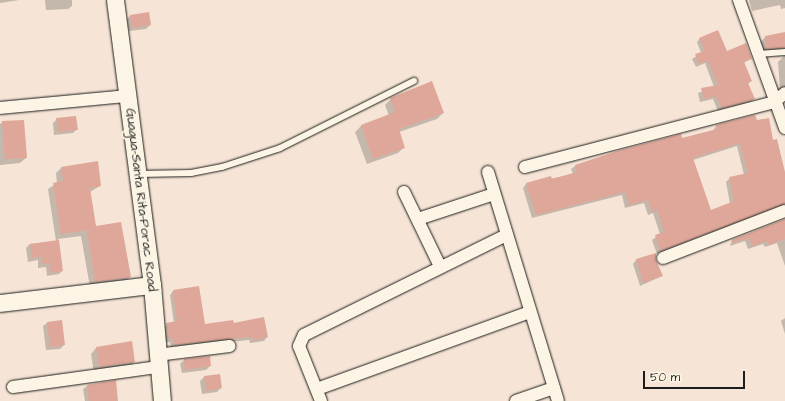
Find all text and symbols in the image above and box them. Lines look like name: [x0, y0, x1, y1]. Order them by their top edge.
street label: Guagua-Santa Rita-Porac Road: [122, 107, 160, 293]
scale bar: [645, 363, 747, 389]
text: 50 m: [650, 369, 680, 386]

